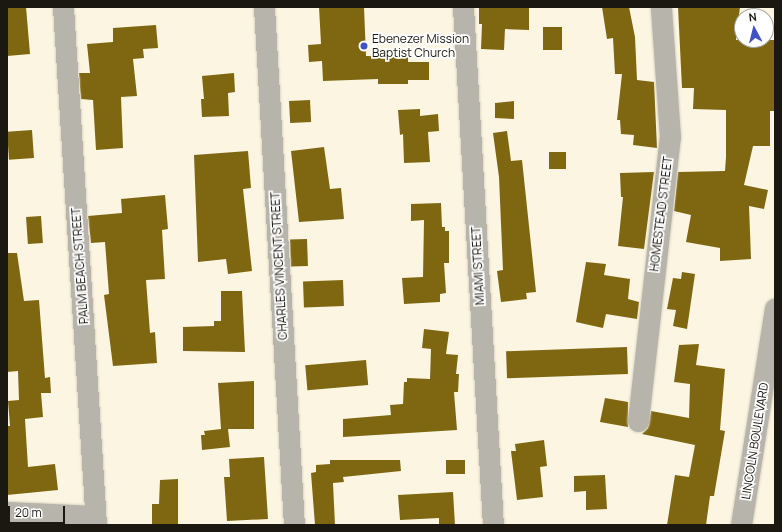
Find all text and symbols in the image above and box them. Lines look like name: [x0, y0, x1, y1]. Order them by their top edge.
north arrow: [734, 8, 774, 48]
text: N: [748, 9, 757, 25]
place label: Ebenezer Mission Baptist Church: [372, 32, 469, 60]
marker: Ebenezer Mission Baptist Church: [359, 41, 369, 51]
street label: HOMESTEAD STREET: [647, 156, 675, 272]
street label: CHARLES VINCENT STREET: [268, 191, 290, 341]
street label: PALM BEACH STREET: [69, 207, 91, 325]
street label: MIAMI STREET: [469, 226, 487, 306]
street label: LINCOLN BOULEVARD: [739, 381, 771, 501]
scale bar: [10, 498, 67, 524]
text: 20 m: [15, 504, 42, 521]

